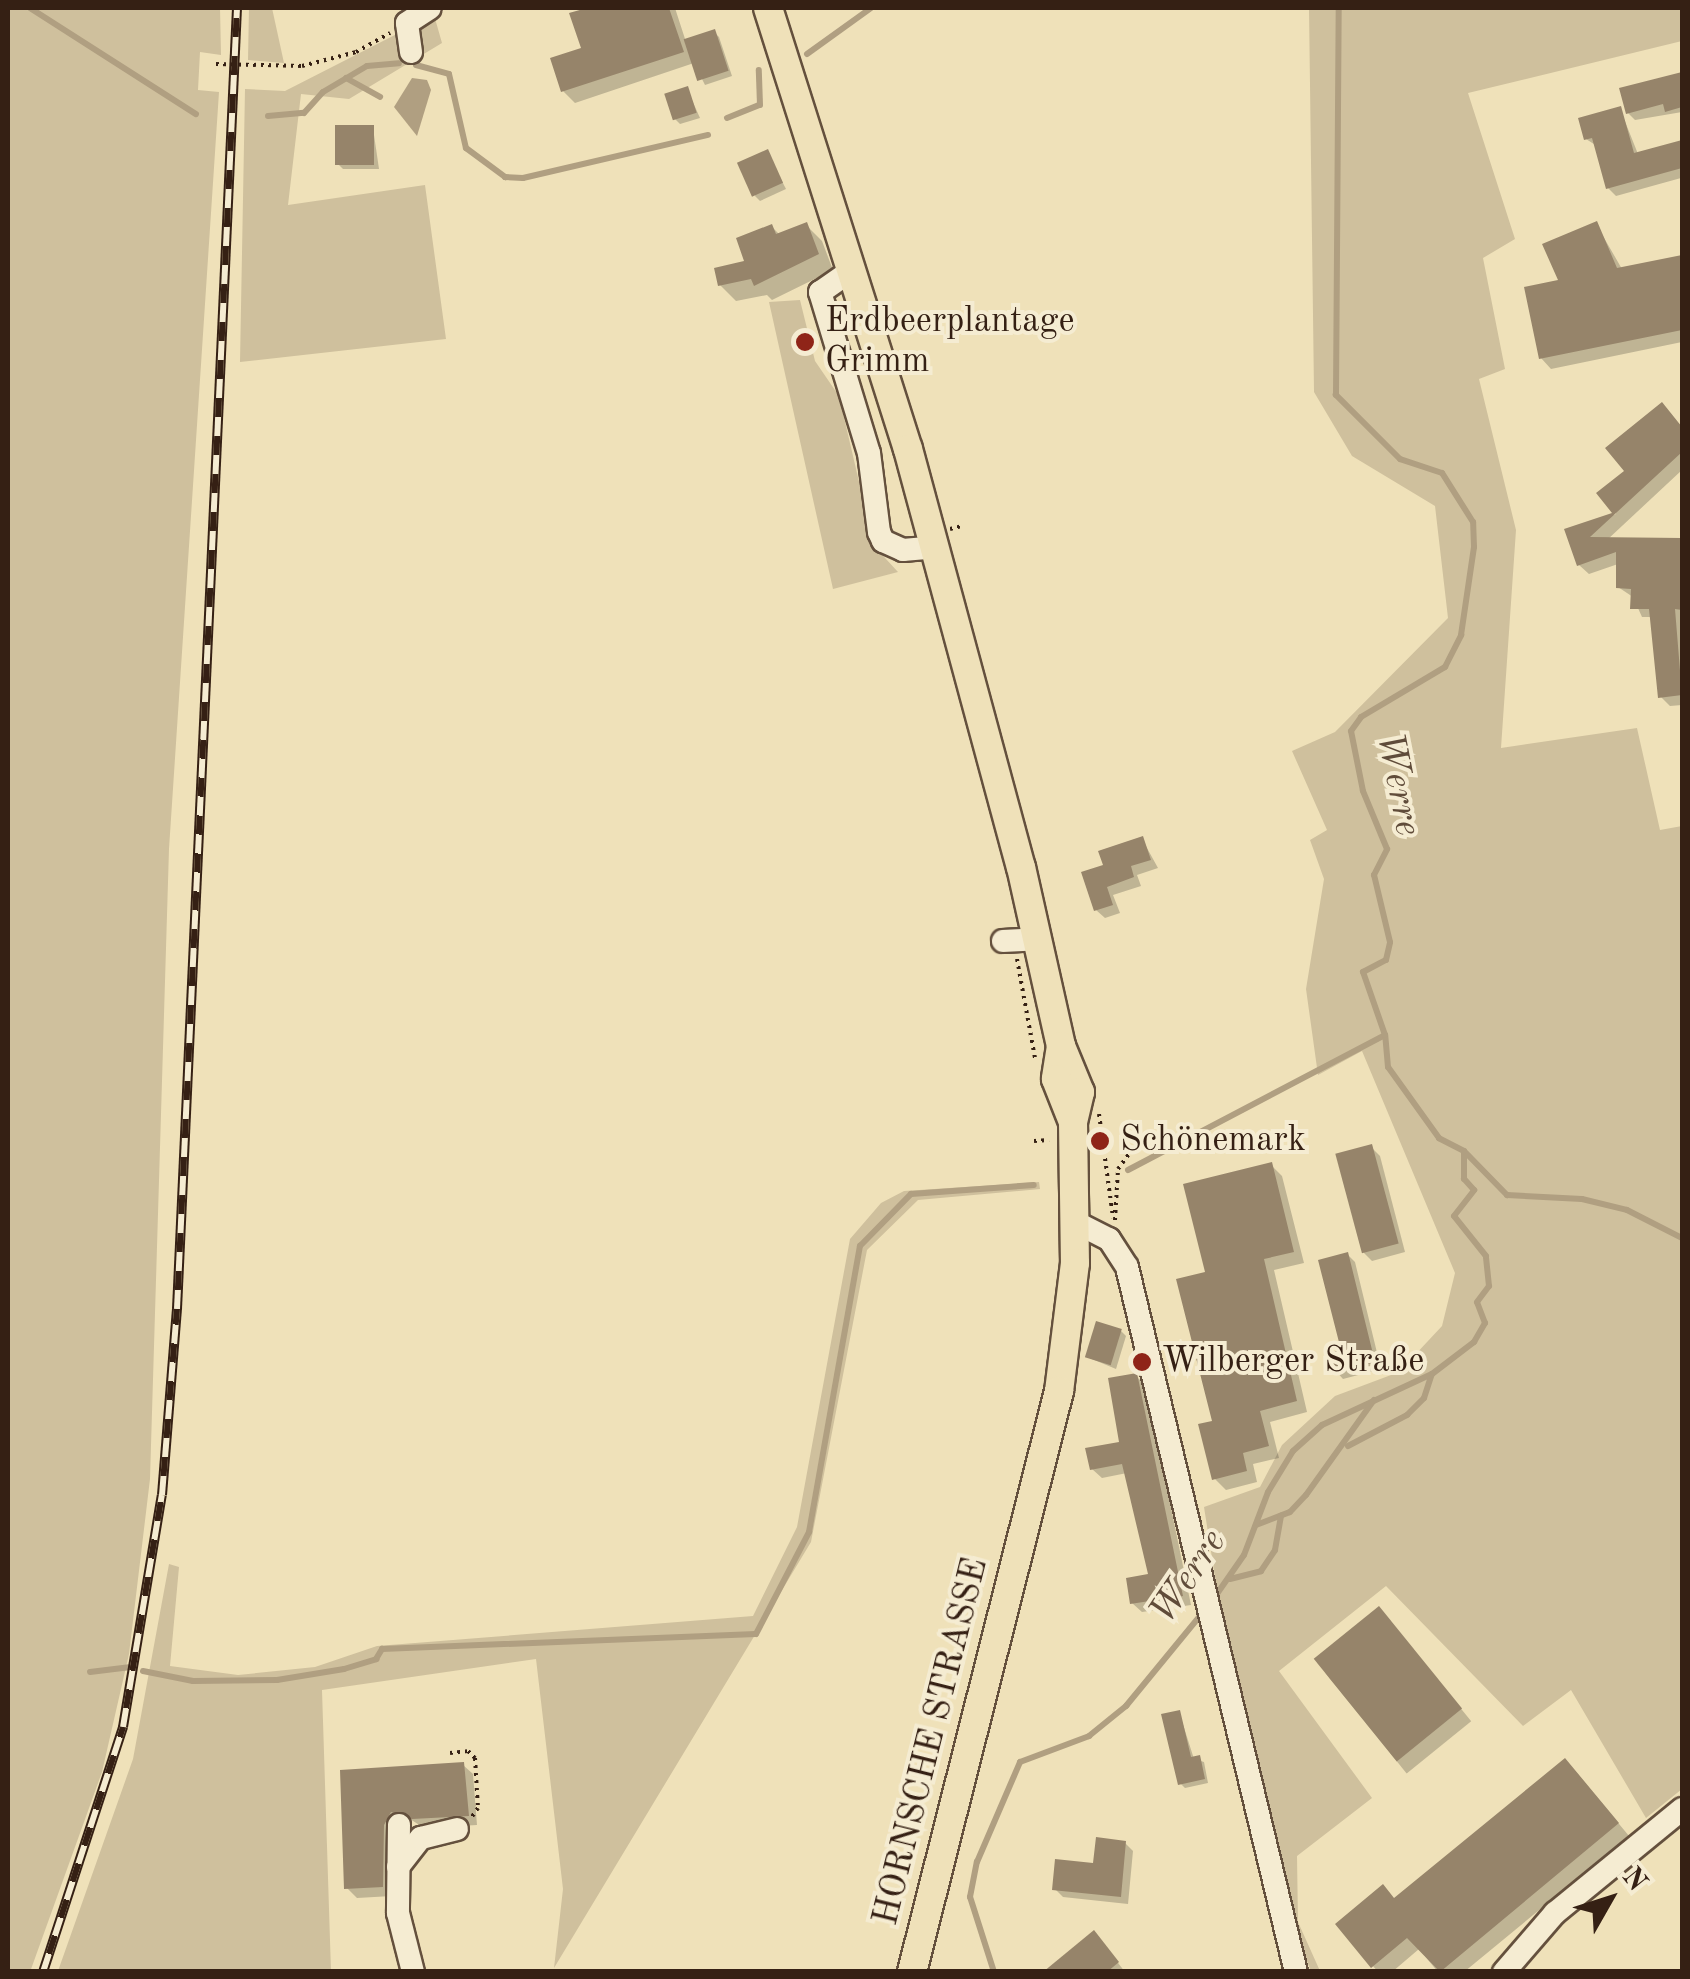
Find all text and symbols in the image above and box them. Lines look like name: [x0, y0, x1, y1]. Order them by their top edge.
place label: Erdbeerplantage Grimm: [825, 301, 1075, 383]
marker: Erdbeerplantage Grimm: [794, 331, 816, 353]
water label: Werre: [1365, 728, 1429, 840]
place label: Schönemark: [1120, 1120, 1306, 1162]
marker: Schönemark: [1089, 1130, 1111, 1152]
place label: Wilberger Straße: [1162, 1341, 1424, 1383]
marker: Wilberger Straße: [1131, 1351, 1153, 1373]
water label: Werre: [1141, 1522, 1237, 1634]
street label: HORNSCHE STRASSE: [866, 1554, 998, 1930]
north arrow: [1560, 1849, 1660, 1949]
text: N: [1616, 1863, 1651, 1897]

